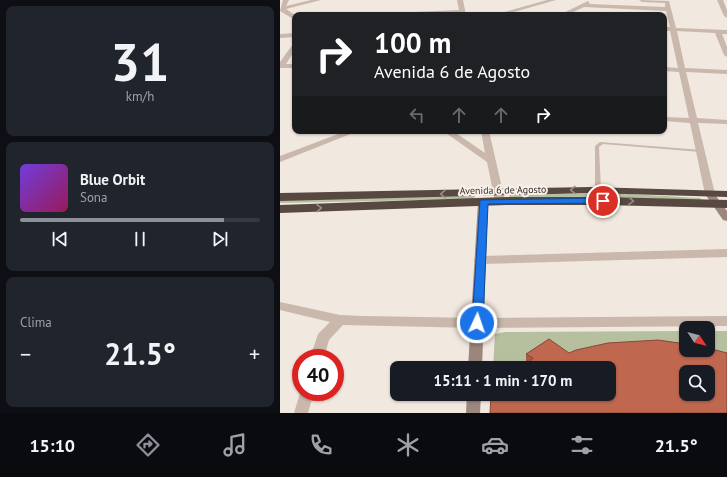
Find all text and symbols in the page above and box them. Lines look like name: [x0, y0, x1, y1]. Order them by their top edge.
text: 100 m: [374, 24, 451, 61]
text: 31: [111, 28, 169, 95]
icon: right: [308, 28, 360, 80]
text: Avenida 6 de Agosto: [374, 60, 530, 83]
text: km/h: [126, 88, 154, 105]
icon: left: [406, 104, 428, 126]
icon: ahead: [448, 104, 470, 126]
icon: ahead: [490, 104, 512, 126]
icon: right: [532, 104, 554, 126]
text: Blue Orbit: [80, 170, 145, 189]
street label: Avenida 6 de Agosto: [460, 183, 546, 197]
pin: [586, 184, 620, 218]
one-way arrow: [570, 186, 576, 194]
text: Sona: [80, 189, 107, 206]
one-way arrow: [440, 190, 446, 198]
icon: arrive: [592, 190, 614, 212]
one-way arrow: [628, 197, 634, 206]
one-way arrow: [316, 204, 322, 212]
icon: previous: [49, 228, 71, 250]
icon: pause: [129, 228, 151, 250]
icon: next: [209, 228, 231, 250]
position arrow: [456, 302, 498, 344]
text: Clima: [20, 314, 52, 331]
north arrow: [679, 321, 715, 357]
map controls: [679, 321, 715, 401]
text: 21.5°: [104, 334, 176, 373]
text: −: [20, 340, 31, 368]
text: +: [249, 340, 260, 368]
speed limit sign: 40: [292, 349, 344, 401]
button: search: [679, 365, 715, 401]
text: 15:11 · 1 min · 170 m: [434, 371, 572, 390]
icon: directions: [134, 431, 162, 459]
icon: music: [221, 431, 249, 459]
icon: phone: [307, 431, 335, 459]
icon: climate: [394, 431, 422, 459]
icon: car: [481, 431, 509, 459]
icon: filters: [568, 431, 596, 459]
text: 15:10: [29, 434, 75, 457]
text: 21.5°: [655, 434, 698, 457]

